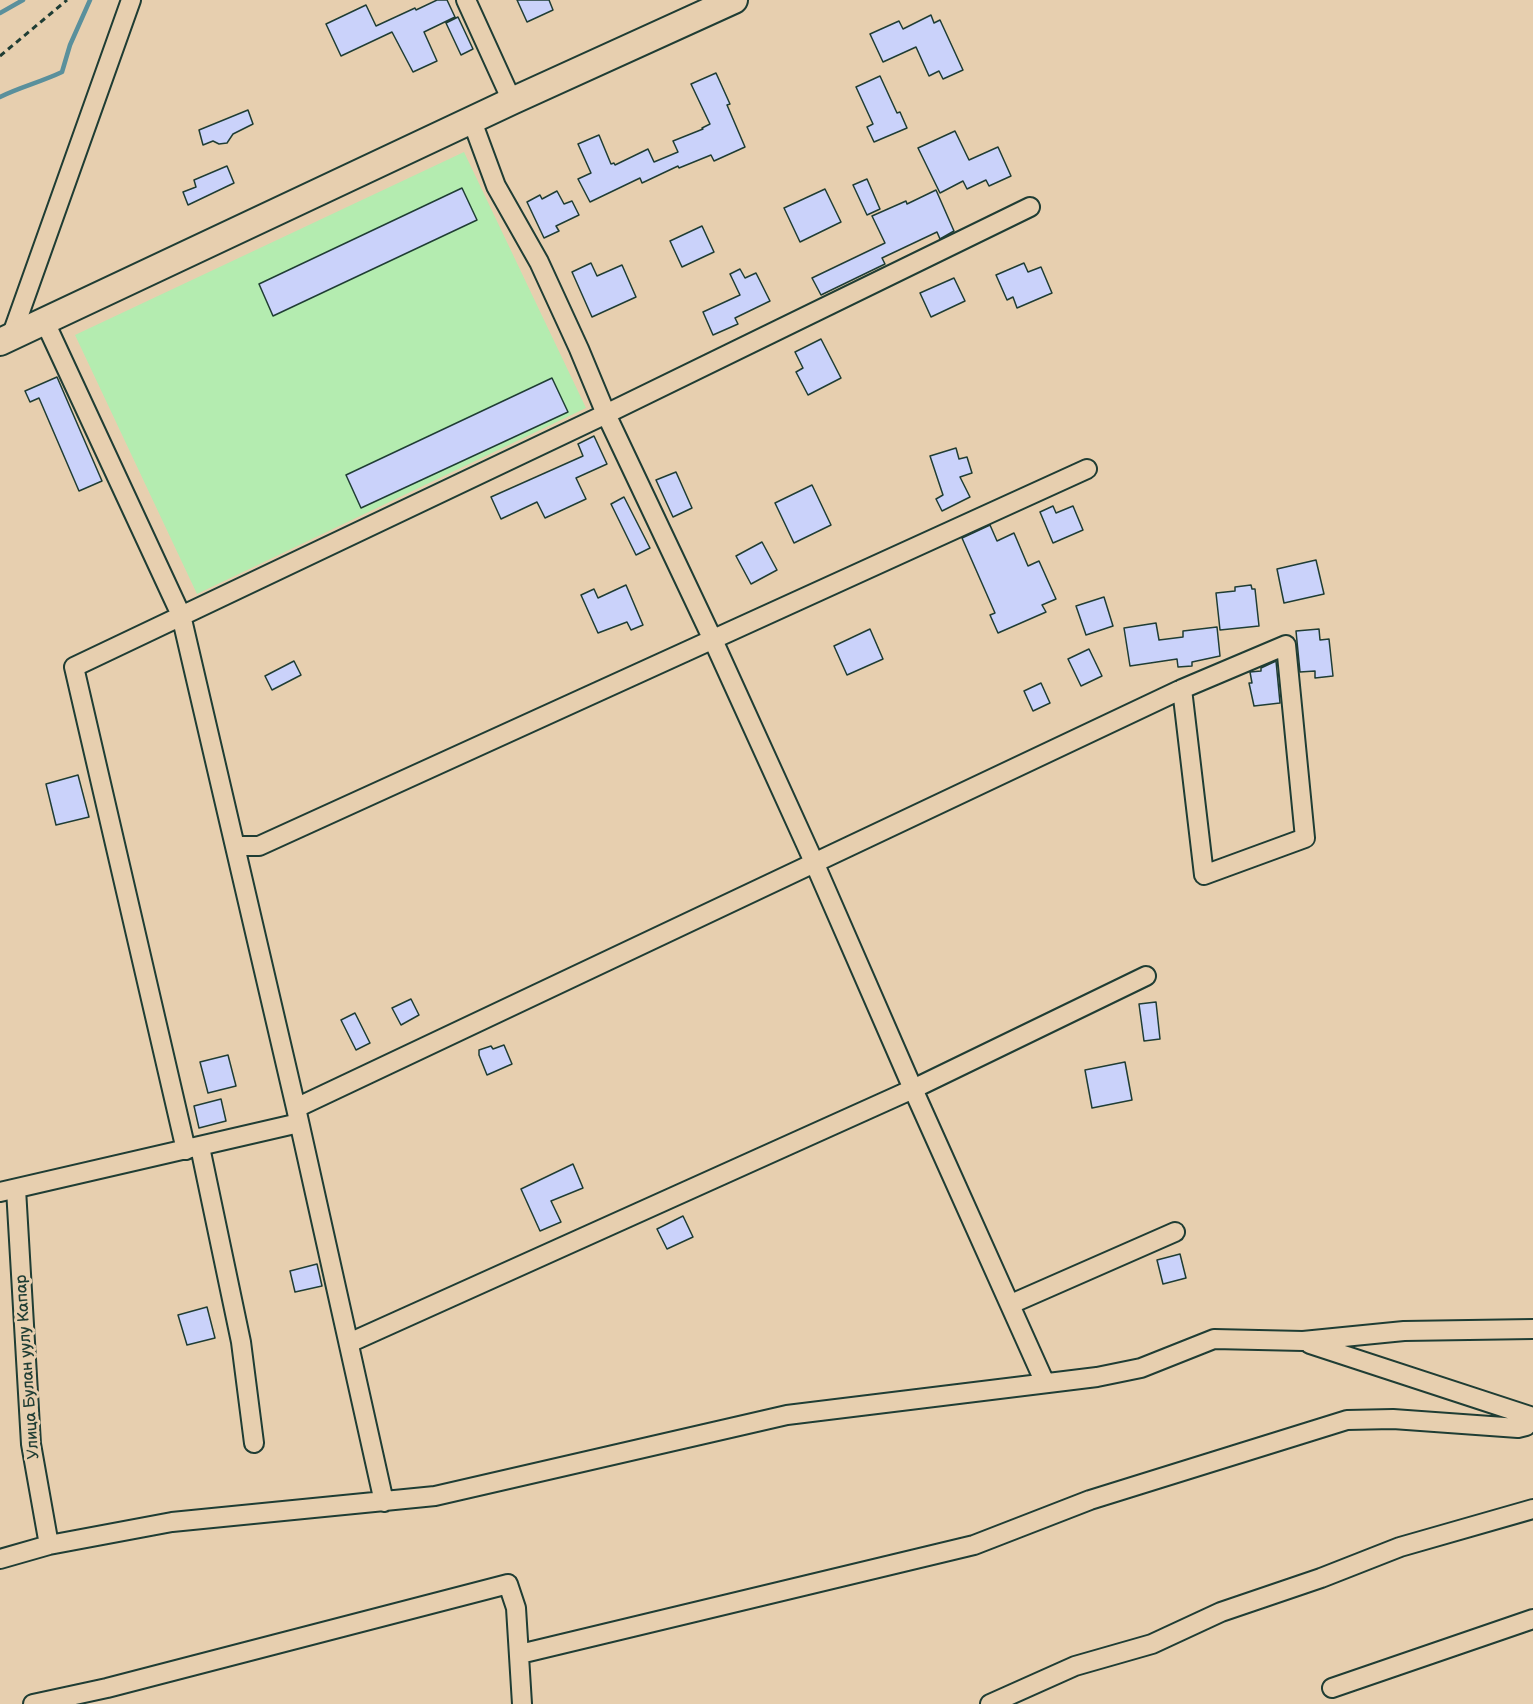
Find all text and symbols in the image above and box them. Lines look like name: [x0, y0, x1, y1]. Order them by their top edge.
street label: Улица Булан уулу Капар: [12, 1274, 44, 1460]

